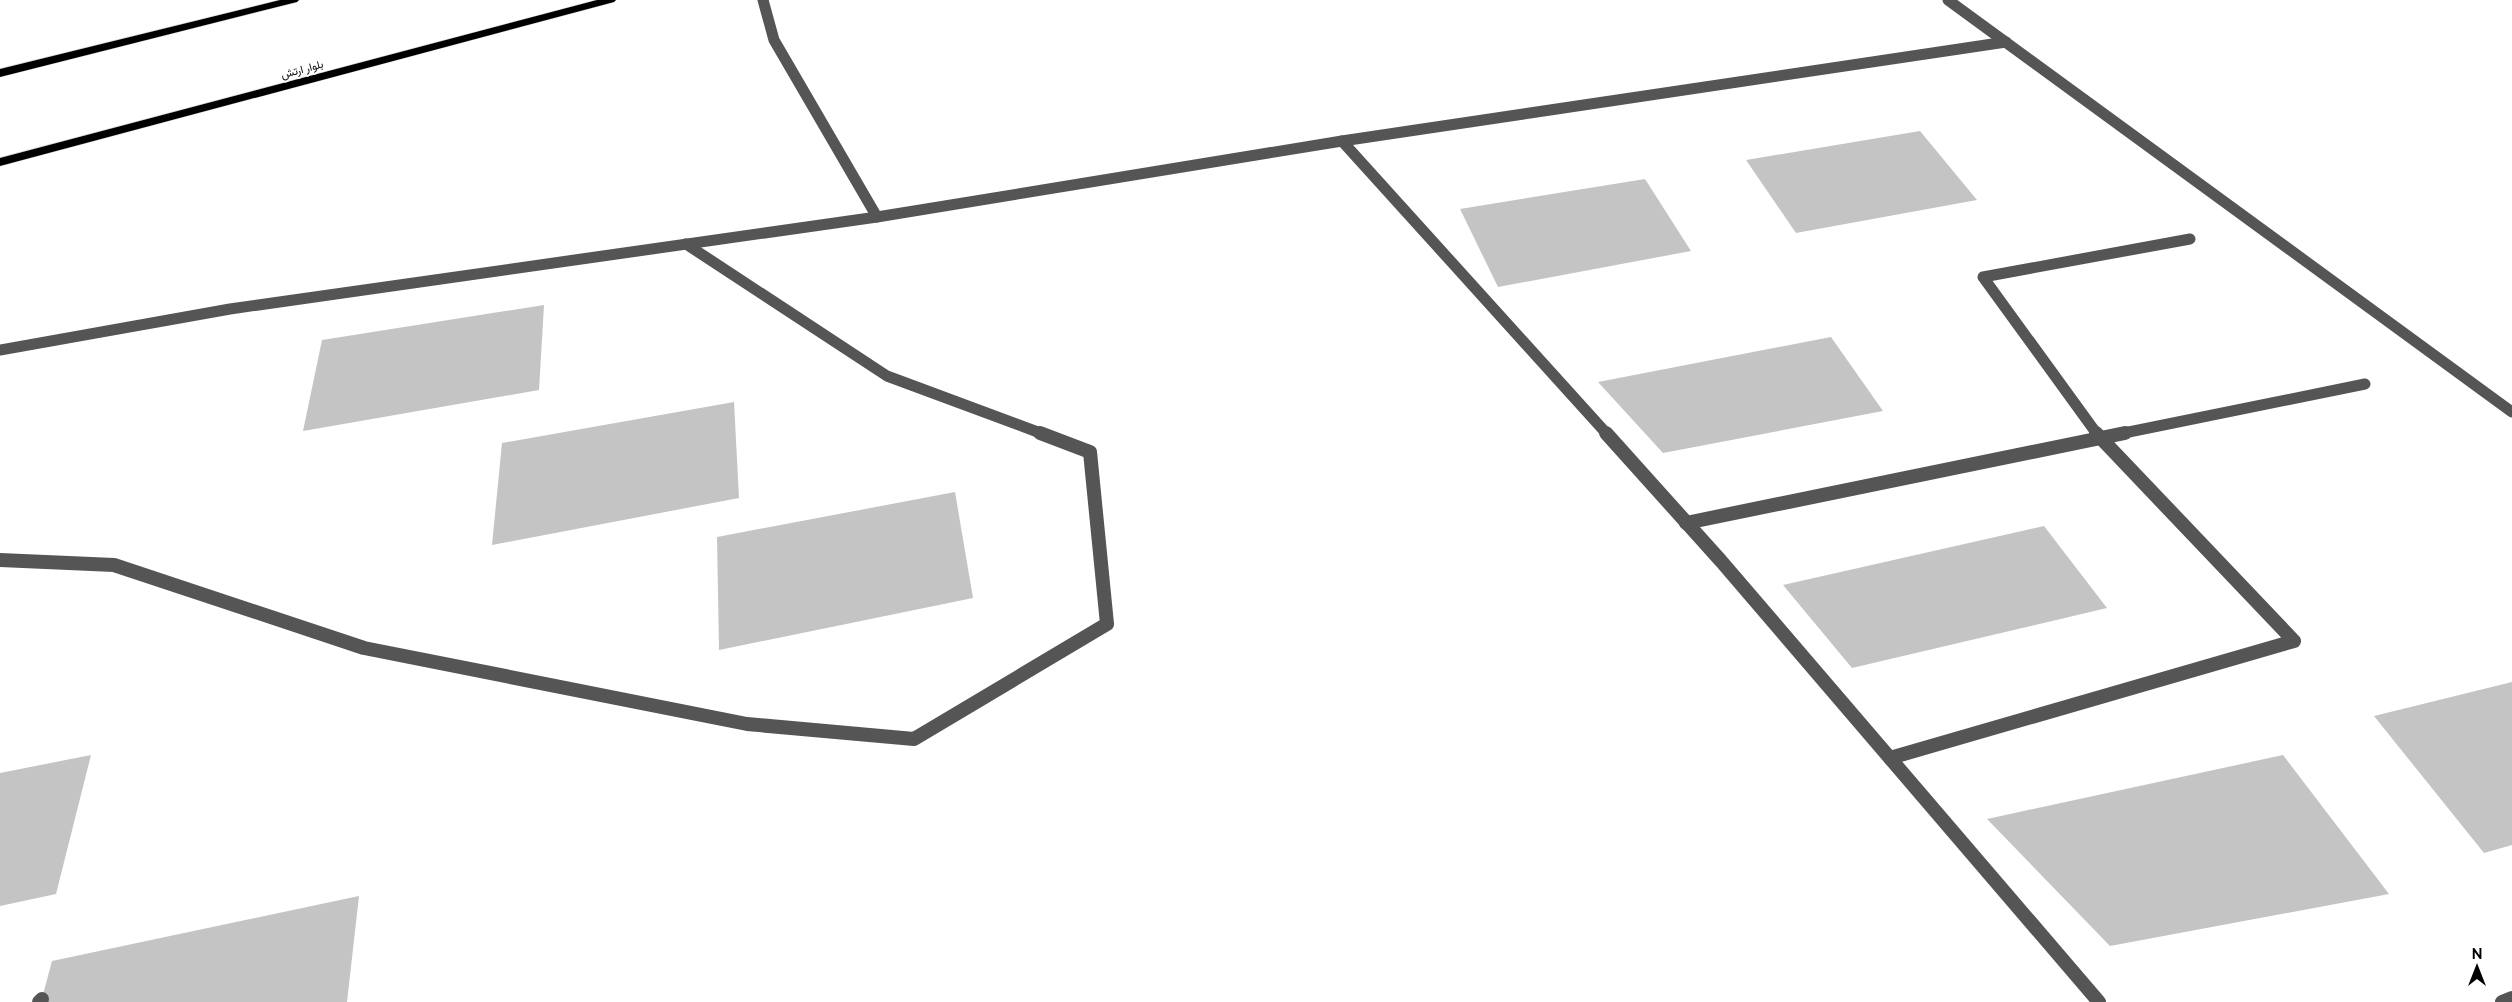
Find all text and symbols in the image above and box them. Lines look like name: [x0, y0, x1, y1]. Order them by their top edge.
street label: بلوار ارتش: [280, 58, 325, 81]
north arrow: [2452, 942, 2502, 992]
text: N: [2472, 946, 2482, 962]

